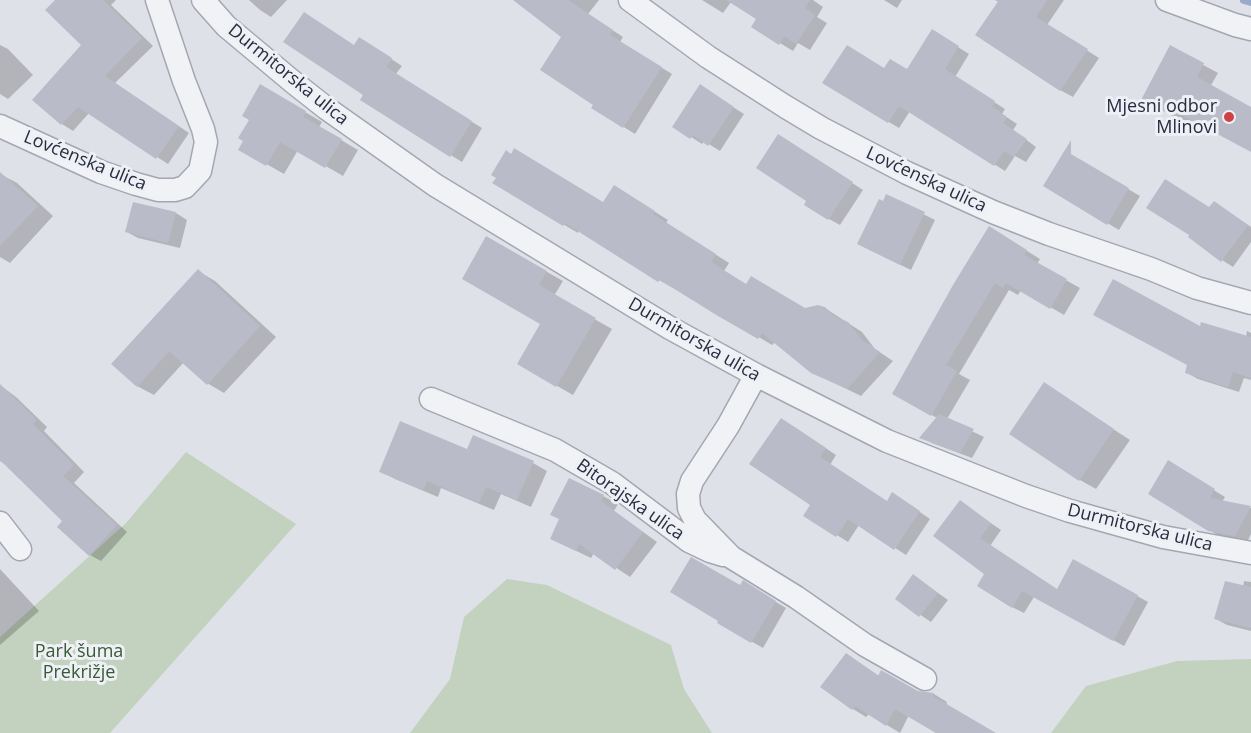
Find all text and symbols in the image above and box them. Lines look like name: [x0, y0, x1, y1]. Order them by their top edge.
street label: Durmitorska ulica: [223, 20, 353, 130]
place label: Mjesni odbor Mlinovi: [1106, 96, 1217, 138]
marker: Mjesni odbor Mlinovi: [1222, 110, 1236, 124]
street label: Lovćenska ulica: [20, 127, 150, 195]
street label: Lovćenska ulica: [862, 143, 990, 217]
street label: Durmitorska ulica: [624, 293, 764, 387]
street label: Bitorajska ulica: [572, 455, 688, 545]
street label: Durmitorska ulica: [1065, 500, 1215, 556]
park label: Park šuma Prekrižje: [35, 641, 123, 684]

